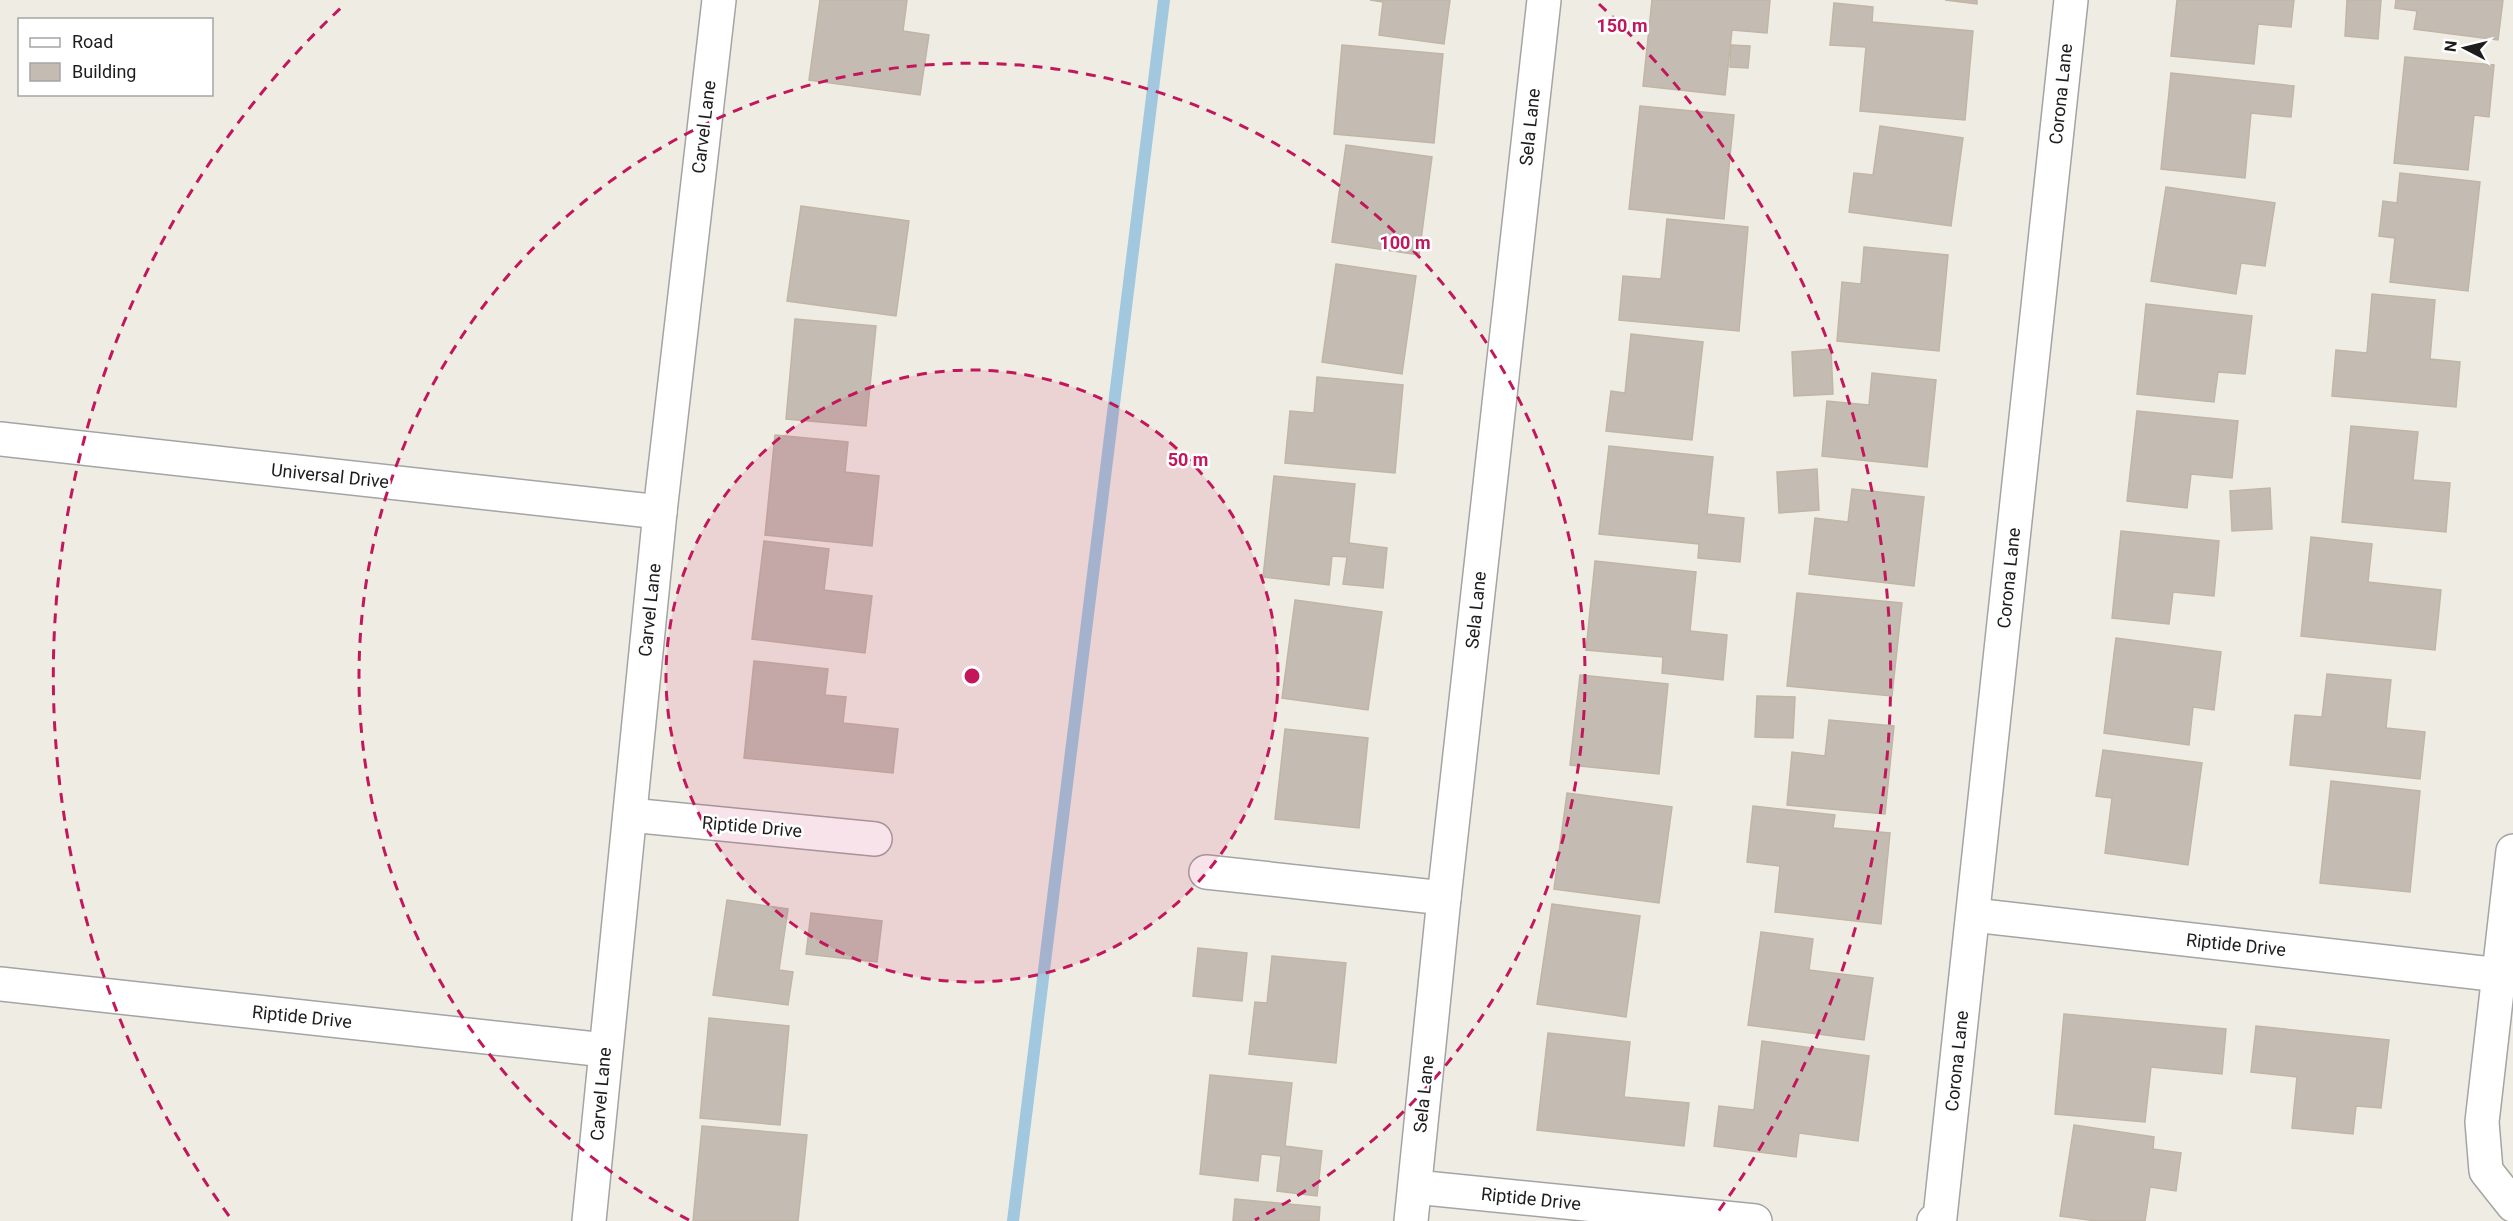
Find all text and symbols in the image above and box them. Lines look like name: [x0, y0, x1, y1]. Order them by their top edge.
text: 150 m: [1596, 15, 1648, 36]
legend: [18, 18, 213, 96]
north arrow: [2435, 18, 2495, 78]
text: Road: [72, 31, 113, 52]
text: N: [2440, 39, 2461, 53]
street label: Corona Lane: [2045, 42, 2076, 145]
text: Building: [72, 61, 136, 82]
street label: Carvel Lane: [687, 79, 720, 175]
street label: Sela Lane: [1515, 87, 1544, 167]
text: 100 m: [1379, 232, 1431, 253]
text: 50 m: [1168, 449, 1208, 470]
street label: Universal Drive: [270, 459, 390, 492]
street label: Corona Lane: [1993, 526, 2024, 629]
street label: Carvel Lane: [634, 562, 665, 658]
street label: Sela Lane: [1461, 570, 1490, 650]
centre of rings: [962, 666, 982, 686]
street label: Riptide Drive: [701, 812, 803, 841]
street label: Riptide Drive: [2185, 929, 2287, 960]
street label: Riptide Drive: [251, 1001, 353, 1032]
street label: Corona Lane: [1941, 1009, 1972, 1112]
street label: Carvel Lane: [586, 1046, 615, 1142]
street label: Sela Lane: [1409, 1054, 1438, 1134]
street label: Riptide Drive: [1480, 1183, 1582, 1214]

